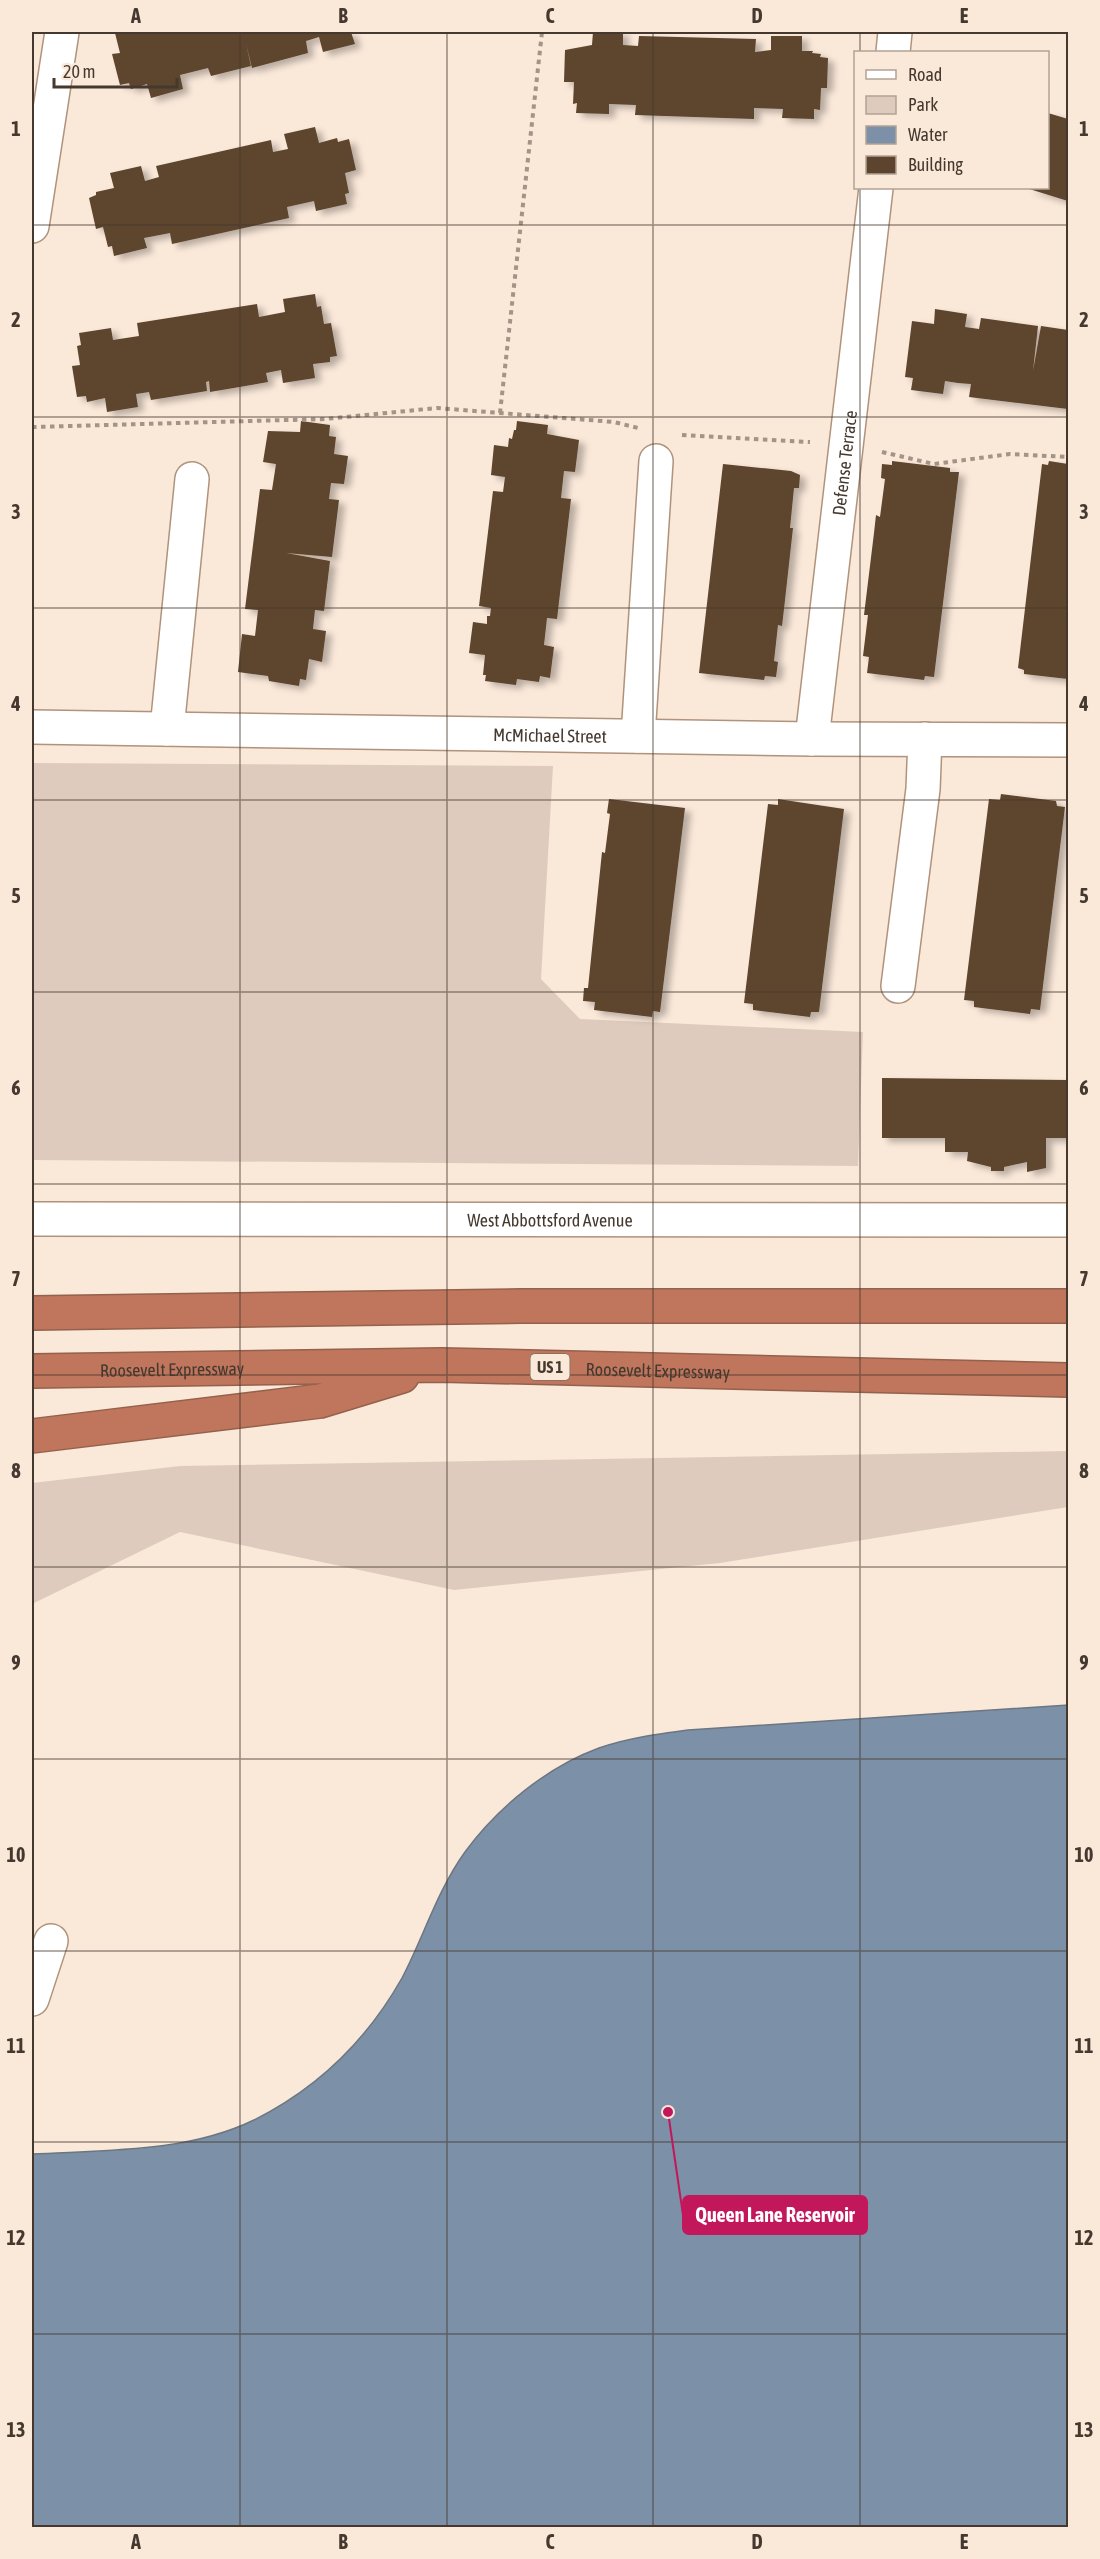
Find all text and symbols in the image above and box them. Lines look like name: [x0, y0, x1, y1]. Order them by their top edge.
text: A: [130, 4, 141, 27]
text: B: [338, 4, 348, 27]
text: C: [546, 4, 555, 27]
text: D: [751, 4, 763, 27]
text: E: [960, 4, 969, 27]
scale bar: [54, 51, 177, 89]
legend: [854, 51, 1049, 189]
text: 20 m: [63, 61, 95, 82]
text: Road: [908, 64, 942, 85]
text: Park: [908, 94, 938, 115]
text: 1: [11, 117, 21, 140]
text: 1: [1079, 117, 1089, 140]
text: Water: [908, 124, 948, 145]
text: Building: [908, 154, 963, 175]
text: 2: [11, 308, 21, 331]
text: 2: [1079, 308, 1089, 331]
street label: Defense Terrace: [828, 409, 861, 517]
text: 3: [11, 500, 21, 523]
text: 3: [1079, 500, 1089, 523]
text: 4: [10, 692, 21, 715]
text: 4: [1078, 692, 1089, 715]
street label: McMichael Street: [493, 724, 607, 746]
text: 5: [11, 884, 21, 907]
text: 5: [1079, 884, 1089, 907]
text: 6: [11, 1076, 21, 1099]
text: 6: [1079, 1076, 1089, 1099]
street label: West Abbottsford Avenue: [467, 1209, 633, 1230]
text: 7: [11, 1267, 21, 1290]
text: 7: [1079, 1267, 1089, 1290]
road number: US 1: [530, 1354, 570, 1380]
street label: Roosevelt Expressway: [100, 1357, 244, 1381]
street label: Roosevelt Expressway: [586, 1358, 730, 1382]
text: 8: [11, 1459, 21, 1482]
text: 8: [1079, 1459, 1089, 1482]
text: 9: [11, 1651, 21, 1674]
text: 9: [1079, 1651, 1089, 1674]
text: 10: [7, 1843, 25, 1866]
text: 10: [1075, 1843, 1093, 1866]
text: 11: [7, 2034, 25, 2057]
text: 11: [1075, 2034, 1093, 2057]
callout: Queen Lane Reservoir: [683, 2196, 867, 2234]
text: Queen Lane Reservoir: [695, 2203, 856, 2226]
text: 12: [7, 2226, 25, 2249]
text: 12: [1075, 2226, 1093, 2249]
text: 13: [7, 2418, 25, 2441]
text: 13: [1075, 2418, 1093, 2441]
text: A: [130, 2530, 141, 2553]
text: B: [338, 2530, 348, 2553]
text: C: [546, 2530, 555, 2553]
text: D: [751, 2530, 763, 2553]
text: E: [960, 2530, 969, 2553]

